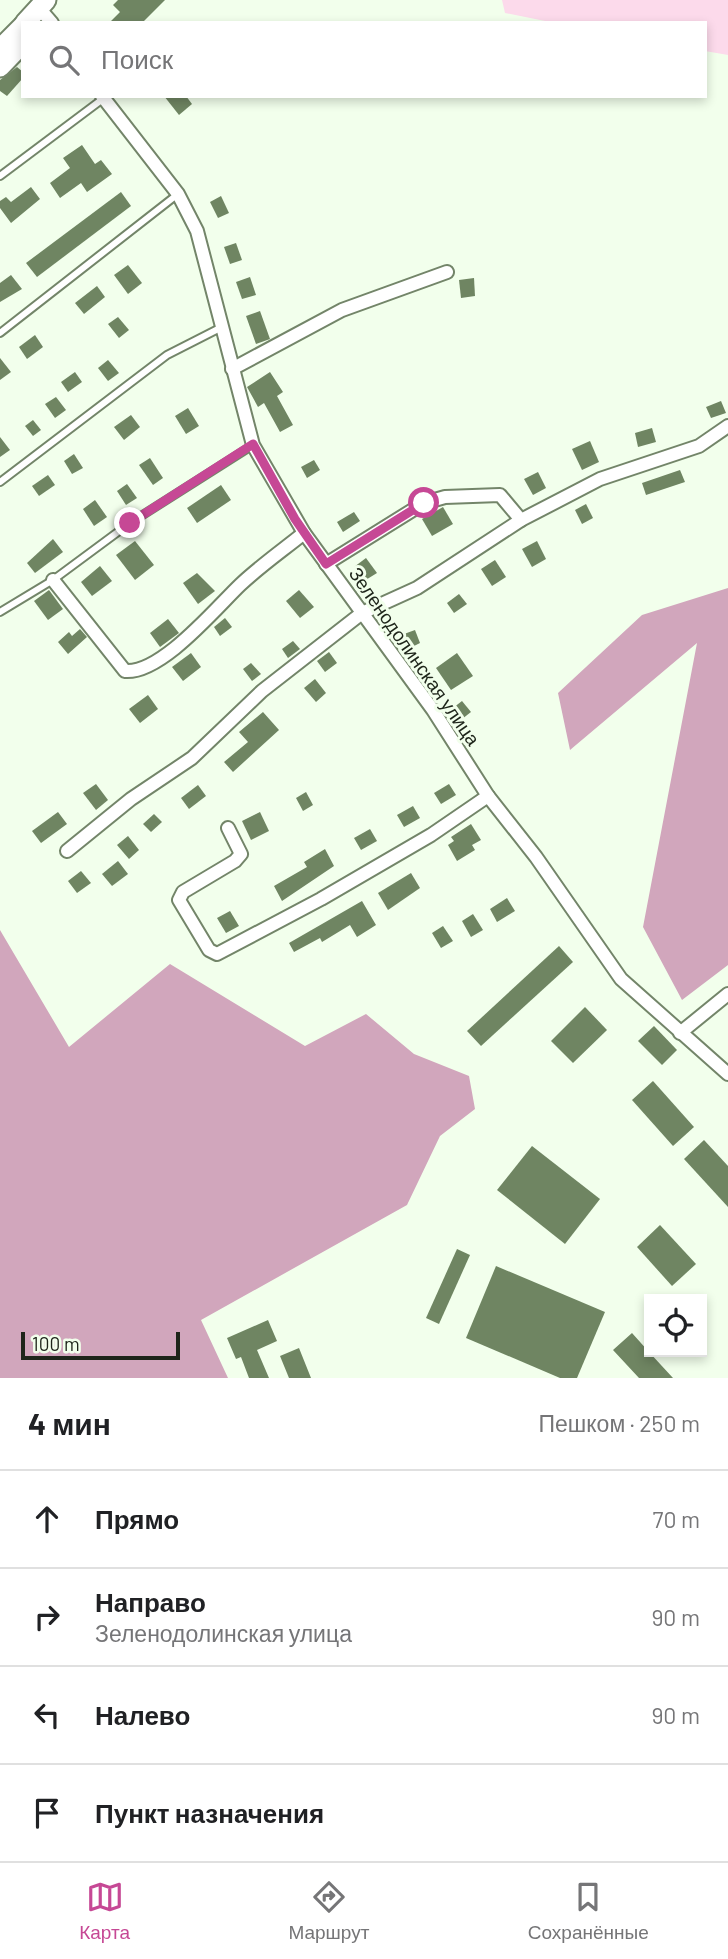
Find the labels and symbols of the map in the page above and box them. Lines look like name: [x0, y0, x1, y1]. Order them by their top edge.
route start: [408, 487, 439, 518]
route end: [114, 507, 145, 538]
street label: Зеленодолинская улица: [345, 562, 486, 750]
scale bar: [21, 1329, 180, 1361]

